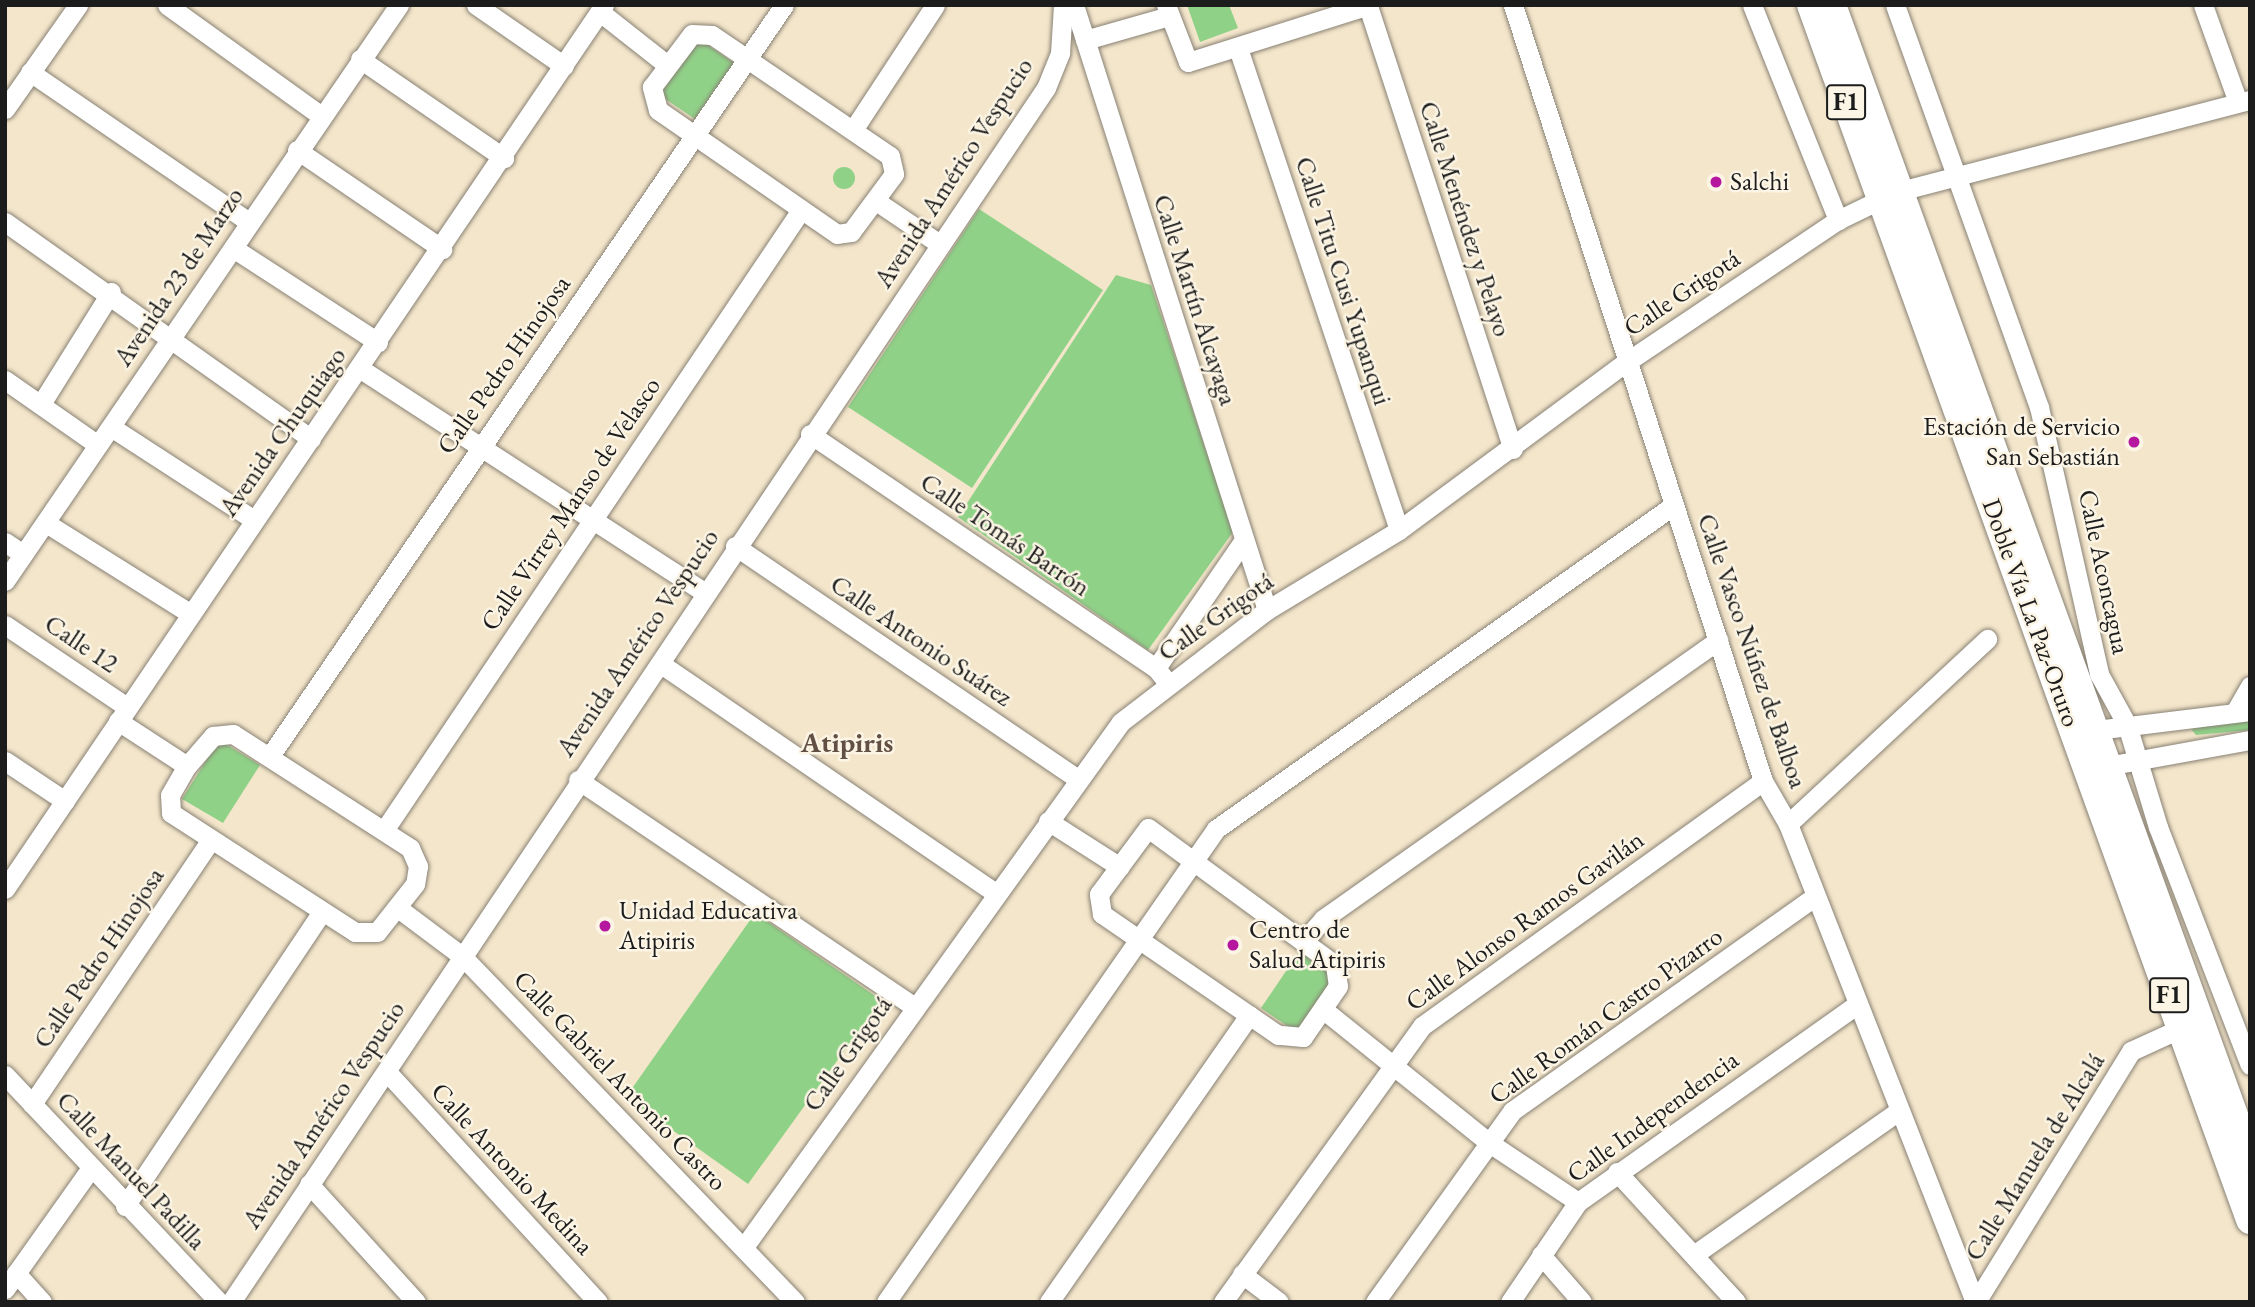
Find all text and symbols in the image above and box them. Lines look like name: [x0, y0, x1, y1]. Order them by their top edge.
street label: Avenida Américo Vespucio: [868, 52, 1040, 294]
road number: F1: [1825, 82, 1867, 122]
street label: Calle Menéndez y Pelayo: [1412, 98, 1518, 340]
street label: Calle Titu Cusi Yupanqui: [1288, 153, 1398, 409]
place label: Salchi: [1730, 166, 1789, 198]
marker: Salchi: [1708, 174, 1724, 190]
street label: Avenida 23 de Marzo: [108, 182, 250, 372]
street label: Calle Martín Alcayaga: [1146, 191, 1244, 409]
street label: Calle Grigotá: [1618, 243, 1746, 343]
street label: Calle Pedro Hinojosa: [431, 270, 577, 460]
street label: Avenida Chuquiago: [213, 341, 353, 523]
street label: Calle Virrey Manso de Velasco: [474, 371, 668, 637]
place label: Estación de Servicio San Sebastián: [1923, 411, 2120, 472]
marker: Estación de Servicio San Sebastián: [2126, 434, 2142, 450]
street label: Calle Tomás Barrón: [914, 467, 1096, 603]
street label: Calle Aconcagua: [2071, 487, 2137, 657]
street label: Doble Vía La Paz-Oruro: [1975, 495, 2087, 731]
street label: Calle Vasco Núñez de Balboa: [1690, 510, 1814, 792]
street label: Avenida Américo Vespucio: [550, 523, 726, 763]
street label: Calle Grigotá: [1152, 566, 1280, 668]
street label: Calle Antonio Suárez: [824, 569, 1018, 713]
street label: Calle 12: [38, 608, 124, 680]
district label: Atipiris: [801, 725, 893, 759]
street label: Calle Alonso Ramos Gavilán: [1400, 824, 1650, 1018]
street label: Calle Pedro Hinojosa: [27, 862, 171, 1054]
place label: Unidad Educativa Atipiris: [619, 895, 798, 956]
place label: Centro de Salud Atipiris: [1249, 914, 1386, 976]
marker: Unidad Educativa Atipiris: [597, 918, 613, 934]
street label: Calle Román Castro Pizarro: [1483, 921, 1729, 1111]
marker: Centro de Salud Atipiris: [1223, 935, 1243, 955]
street label: Calle Gabriel Antonio Castro: [507, 964, 733, 1198]
road number: F1: [2148, 974, 2190, 1015]
street label: Calle Grigotá: [797, 990, 899, 1118]
street label: Avenida Américo Vespucio: [236, 995, 412, 1235]
street label: Calle Independencia: [1561, 1044, 1745, 1190]
street label: Calle Manuela de Alcalá: [1958, 1047, 2112, 1267]
street label: Calle Antonio Medina: [424, 1076, 600, 1262]
street label: Calle Manuel Padilla: [50, 1085, 212, 1257]

